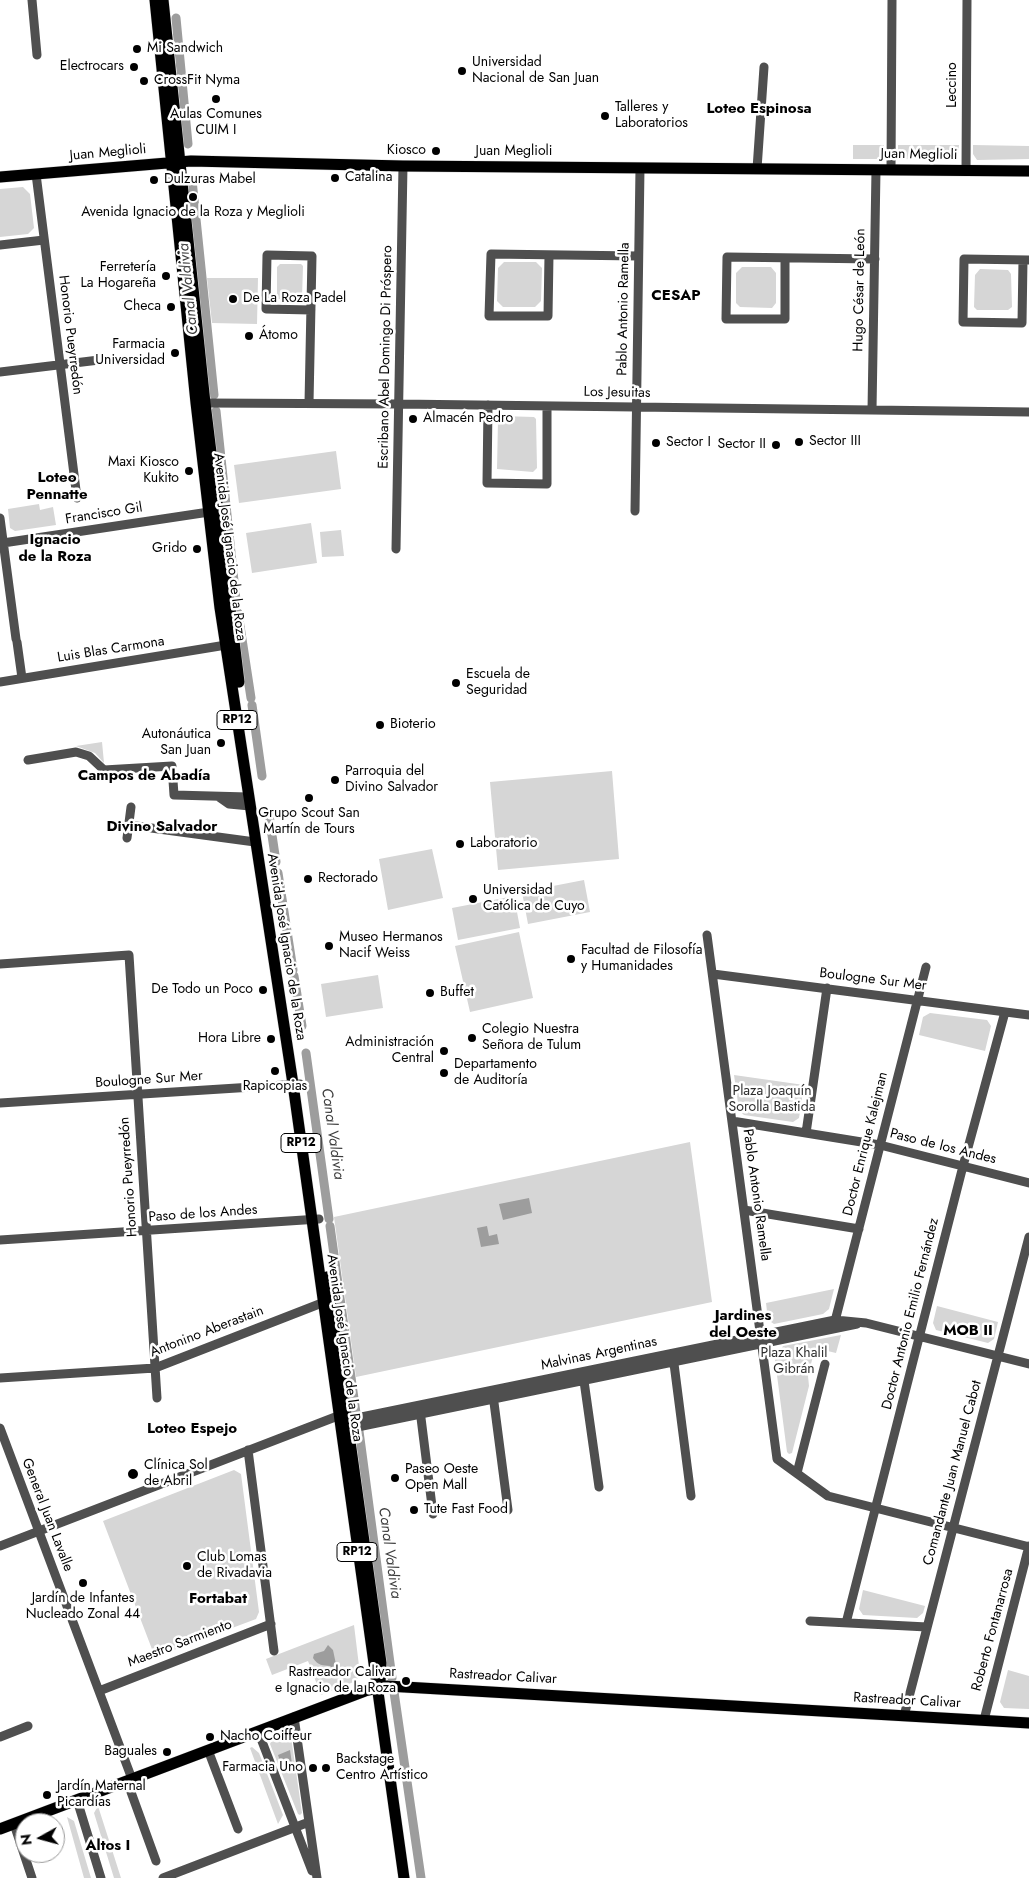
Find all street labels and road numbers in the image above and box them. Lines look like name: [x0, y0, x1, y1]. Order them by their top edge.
street label: Leccino: [945, 62, 961, 108]
street label: Juan Meglioli: [69, 141, 147, 165]
street label: Juan Meglioli: [476, 144, 552, 160]
street label: Juan Meglioli: [880, 146, 958, 164]
street label: Hugo César de León: [851, 228, 869, 352]
street label: Pablo Antonio Ramella: [614, 242, 634, 376]
street label: Escribano Abel Domingo Di Próspero: [376, 245, 396, 469]
street label: Honorio Pueyrredón: [54, 274, 86, 396]
street label: Los Jesuitas: [583, 384, 651, 402]
street label: Avenida José Ignacio de la Roza: [209, 452, 249, 642]
street label: Francisco Gil: [64, 500, 144, 528]
street label: Luis Blas Carmona: [56, 633, 166, 667]
road number: RP12: [217, 710, 257, 730]
street label: Avenida José Ignacio de la Roza: [263, 852, 309, 1042]
street label: Boulogne Sur Mer: [818, 965, 928, 995]
street label: Boulogne Sur Mer: [95, 1068, 203, 1092]
street label: Doctor Enrique Kalejman: [840, 1070, 892, 1218]
street label: Honorio Pueyrredón: [116, 1116, 142, 1238]
street label: Paso de los Andes: [888, 1126, 998, 1168]
street label: Pablo Antonio Ramella: [738, 1128, 774, 1262]
road number: RP12: [281, 1134, 321, 1152]
street label: Paso de los Andes: [148, 1202, 258, 1226]
street label: Doctor Antonio Emilio Fernández: [879, 1217, 943, 1411]
street label: Avenida José Ignacio de la Roza: [323, 1253, 365, 1443]
street label: Antonino Aberastain: [148, 1303, 266, 1361]
street label: Malvinas Argentinas: [539, 1334, 659, 1374]
street label: Comandante Juan Manuel Cabot: [920, 1379, 986, 1567]
street label: General Juan Lavalle: [18, 1456, 76, 1574]
road number: RP12: [337, 1542, 377, 1561]
street label: Roberto Fontanarrosa: [969, 1567, 1017, 1693]
street label: Maestro Sarmiento: [126, 1616, 234, 1672]
street label: Rastreador Calivar: [449, 1666, 557, 1688]
street label: Rastreador Calivar: [853, 1690, 961, 1712]

